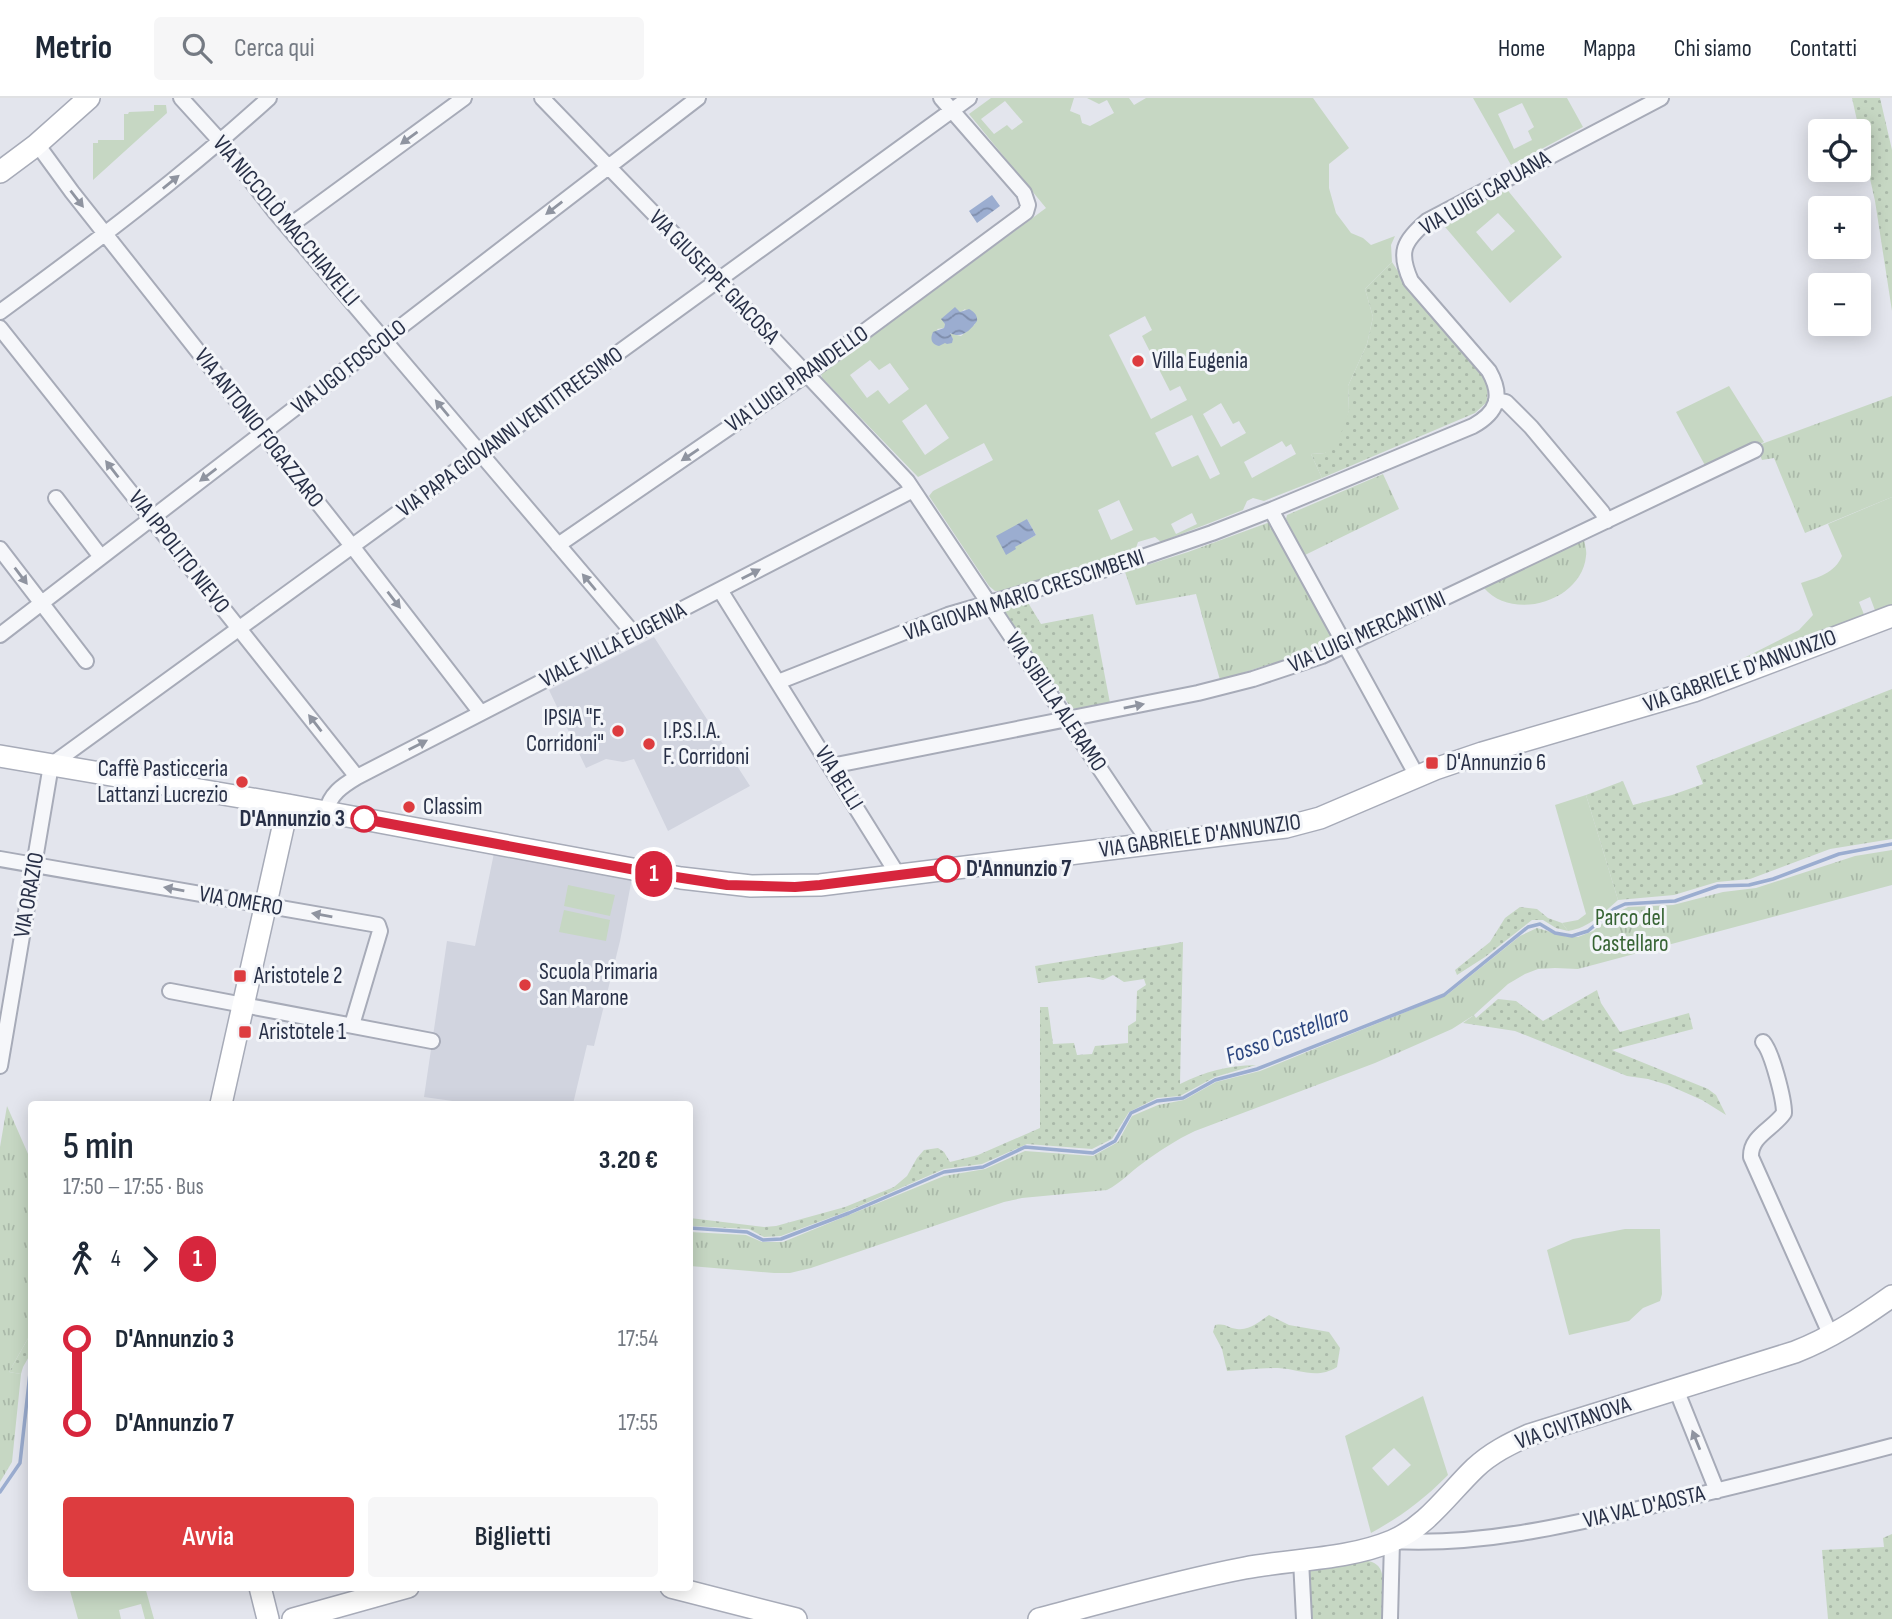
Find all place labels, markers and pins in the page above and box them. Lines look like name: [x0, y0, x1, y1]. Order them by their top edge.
place label: Villa Eugenia: [1152, 347, 1248, 375]
marker: Villa Eugenia: [1130, 353, 1146, 369]
place label: IPSIA "F. Corridoni": [526, 704, 604, 758]
place label: I.P.S.I.A. F. Corridoni: [663, 717, 749, 771]
marker: IPSIA "F. Corridoni": [610, 723, 626, 739]
marker: I.P.S.I.A. F. Corridoni: [641, 736, 657, 752]
place label: D'Annunzio 6: [1446, 749, 1546, 777]
place label: Caffè Pasticceria Lattanzi Lucrezio: [97, 755, 228, 809]
marker: D'Annunzio 6: [1424, 755, 1440, 771]
marker: Caffè Pasticceria Lattanzi Lucrezio: [234, 774, 250, 790]
place label: Classim: [423, 793, 483, 821]
marker: Classim: [401, 799, 417, 815]
place label: D'Annunzio 3: [240, 805, 345, 833]
marker: D'Annunzio 3: [351, 806, 377, 832]
place label: D'Annunzio 7: [966, 855, 1071, 883]
marker: D'Annunzio 7: [934, 856, 960, 882]
place label: Scuola Primaria San Marone: [539, 958, 658, 1012]
place label: Aristotele 2: [253, 962, 343, 990]
marker: Aristotele 2: [232, 968, 248, 984]
marker: Scuola Primaria San Marone: [517, 977, 533, 993]
place label: Aristotele 1: [258, 1018, 346, 1046]
marker: Aristotele 1: [237, 1024, 253, 1040]

